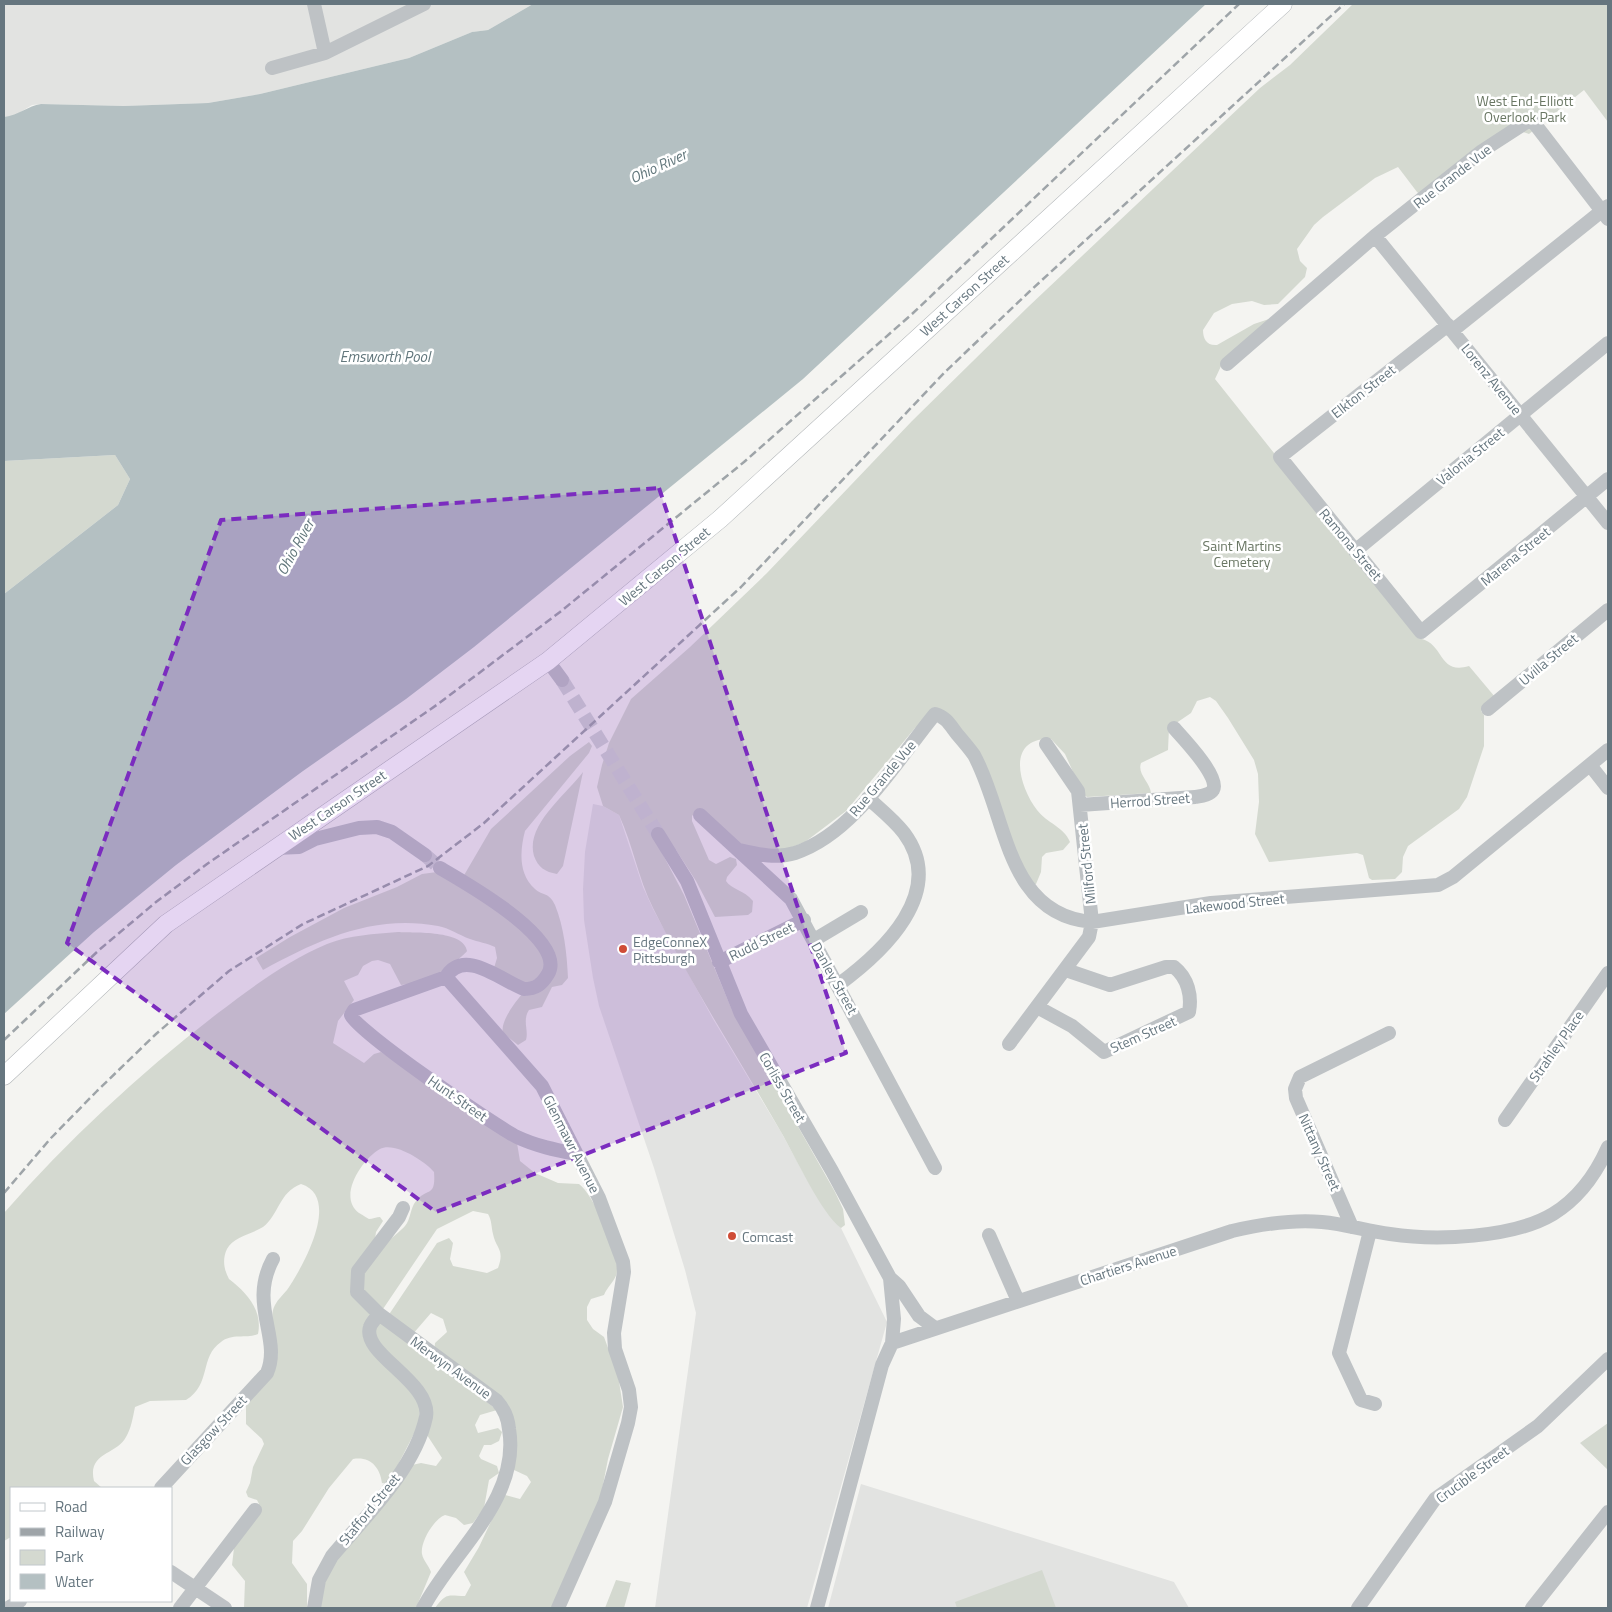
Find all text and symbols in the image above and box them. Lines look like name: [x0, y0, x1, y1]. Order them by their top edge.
park label: West End-Elliott Overlook Park: [1477, 90, 1574, 127]
street label: Rue Grande Vue: [1408, 139, 1496, 213]
water label: Ohio River: [626, 142, 692, 189]
street label: West Carson Street: [915, 249, 1013, 341]
street label: Lorenz Avenue: [1457, 339, 1527, 419]
water label: Emsworth Pool: [340, 345, 432, 368]
street label: Elkton Street: [1326, 359, 1400, 423]
street label: Valonia Street: [1431, 422, 1509, 490]
street label: Ramona Street: [1315, 503, 1388, 585]
water label: Ohio River: [270, 513, 321, 579]
street label: West Carson Street: [614, 521, 714, 611]
street label: Marena Street: [1476, 521, 1554, 591]
park label: Saint Martins Cemetery: [1203, 535, 1281, 572]
street label: Uvilla Street: [1514, 628, 1582, 690]
street label: Rue Grande Vue: [844, 735, 920, 821]
street label: West Carson Street: [284, 764, 390, 846]
street label: Herrod Street: [1109, 787, 1191, 813]
street label: Milford Street: [1071, 822, 1101, 905]
street label: Lakewood Street: [1185, 887, 1286, 919]
street label: Rudd Street: [725, 916, 797, 966]
place label: EdgeConneX Pittsburgh: [633, 931, 707, 968]
street label: Danley Street: [806, 938, 864, 1018]
marker: EdgeConneX Pittsburgh: [617, 943, 629, 955]
street label: Strahley Place: [1523, 1006, 1589, 1086]
street label: Stem Street: [1107, 1010, 1179, 1058]
street label: Corliss Street: [754, 1048, 812, 1126]
street label: Hunt Street: [424, 1070, 492, 1126]
street label: Glenmawr Avenue: [538, 1091, 606, 1197]
street label: Nittany Street: [1294, 1110, 1346, 1194]
place label: Comcast: [742, 1226, 793, 1247]
marker: Comcast: [726, 1230, 738, 1242]
street label: Chartiers Avenue: [1077, 1240, 1179, 1290]
street label: Merwyn Avenue: [406, 1330, 496, 1404]
street label: Glasgow Street: [175, 1390, 251, 1470]
street label: Crucible Street: [1431, 1440, 1513, 1508]
street label: Stafford Street: [333, 1468, 405, 1549]
legend: [10, 1487, 172, 1602]
text: Road: [55, 1495, 87, 1518]
text: Railway: [55, 1520, 105, 1543]
text: Park: [55, 1545, 84, 1568]
text: Water: [55, 1570, 94, 1593]

